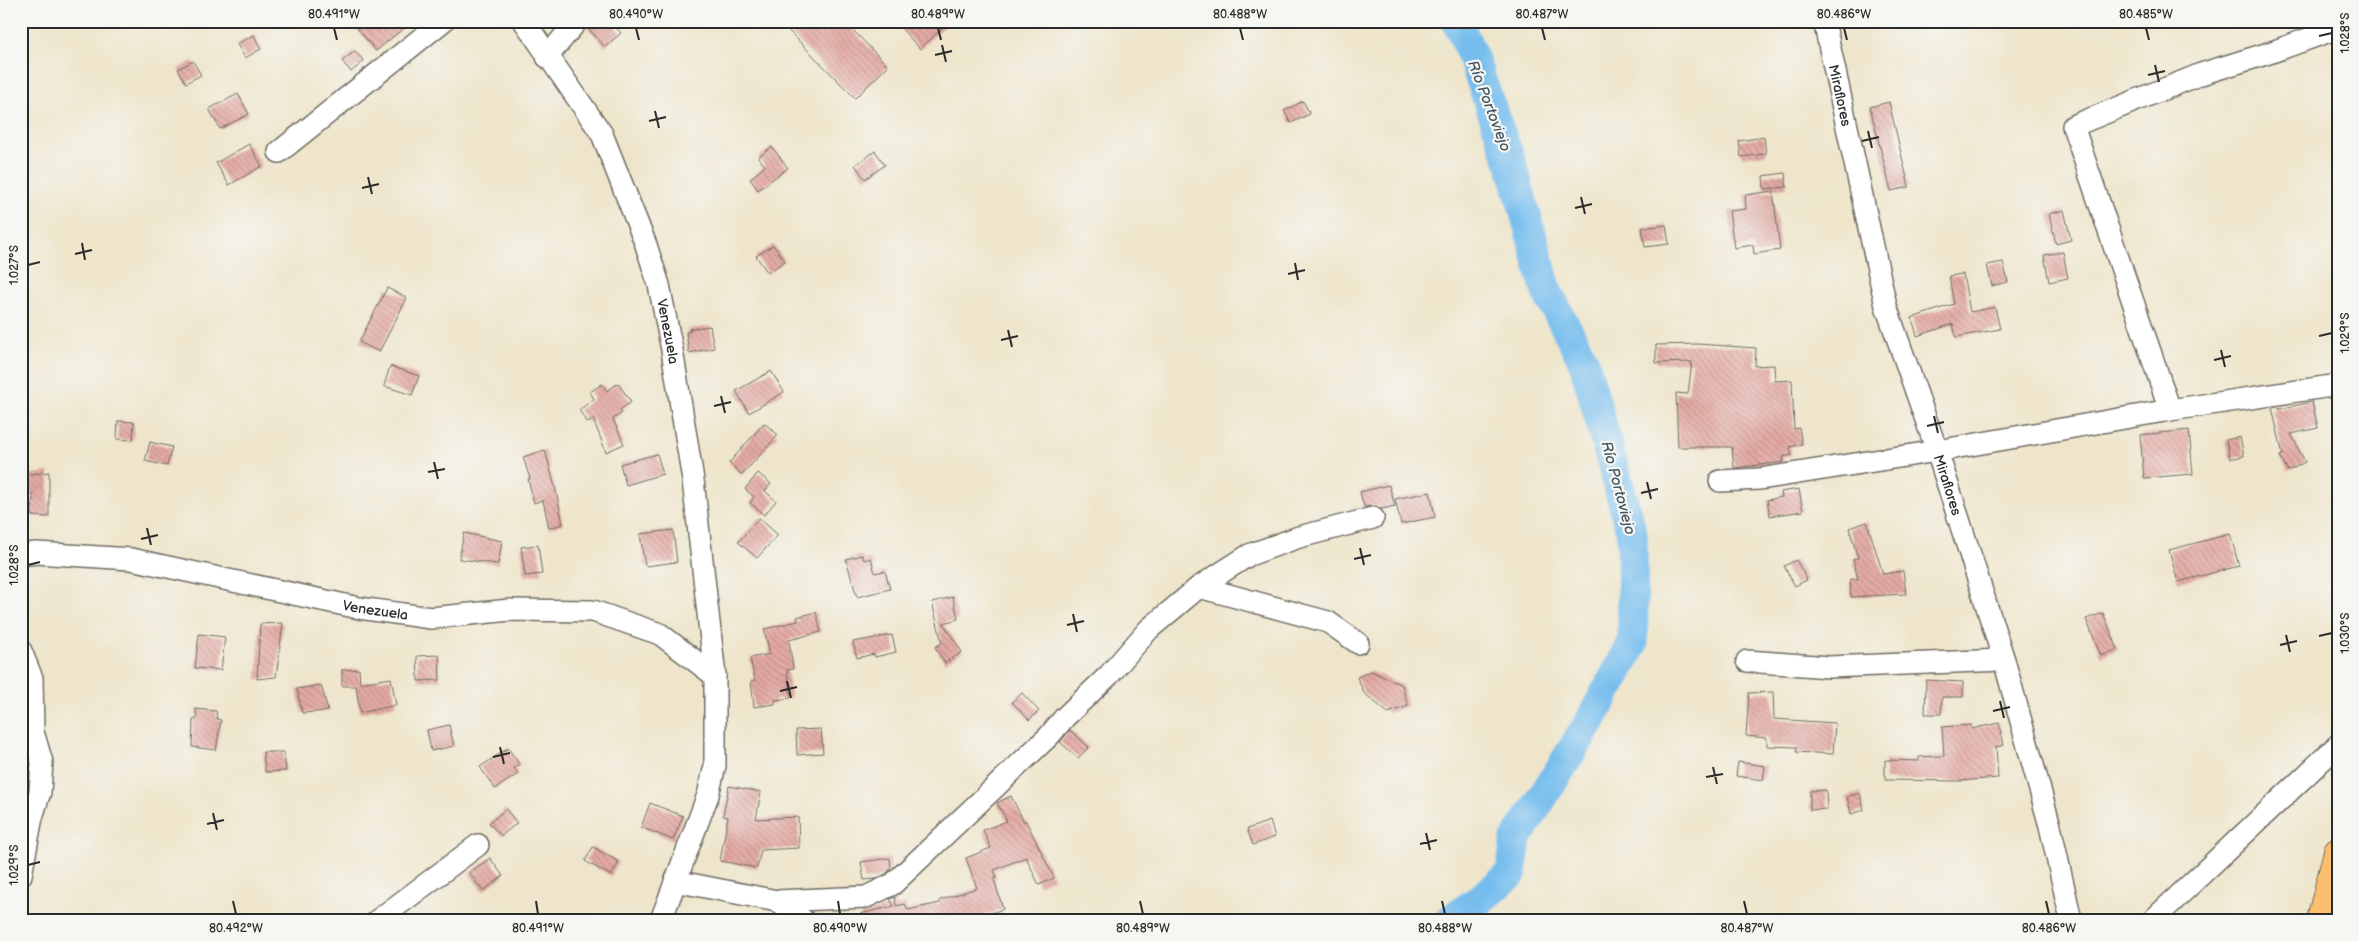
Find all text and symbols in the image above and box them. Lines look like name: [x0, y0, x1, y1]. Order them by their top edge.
text: 80.491°W: [308, 7, 360, 22]
text: 80.490°W: [609, 7, 663, 22]
text: 80.489°W: [911, 7, 965, 22]
text: 80.488°W: [1213, 7, 1267, 22]
text: 80.487°W: [1515, 7, 1569, 22]
text: 80.486°W: [1817, 7, 1871, 22]
text: 80.485°W: [2119, 7, 2173, 22]
text: 1.028°S: [2338, 13, 2353, 53]
water label: Río Portoviejo: [1463, 58, 1515, 154]
street label: Miraflores: [1825, 63, 1855, 128]
text: 1.027°S: [7, 245, 22, 285]
street label: Venezuela: [653, 297, 683, 365]
text: 1.029°S: [2338, 313, 2353, 353]
water label: Río Portoviejo: [1596, 439, 1640, 537]
street label: Miraflores: [1930, 452, 1966, 517]
text: 1.028°S: [7, 545, 22, 585]
street label: Venezuela: [341, 596, 409, 623]
text: 1.030°S: [2338, 612, 2353, 654]
text: 1.029°S: [7, 845, 22, 885]
text: 80.492°W: [209, 921, 263, 936]
text: 80.491°W: [512, 921, 564, 936]
text: 80.490°W: [813, 921, 867, 936]
text: 80.489°W: [1116, 921, 1170, 936]
text: 80.488°W: [1418, 921, 1472, 936]
text: 80.487°W: [1720, 921, 1774, 936]
text: 80.486°W: [2022, 921, 2076, 936]

